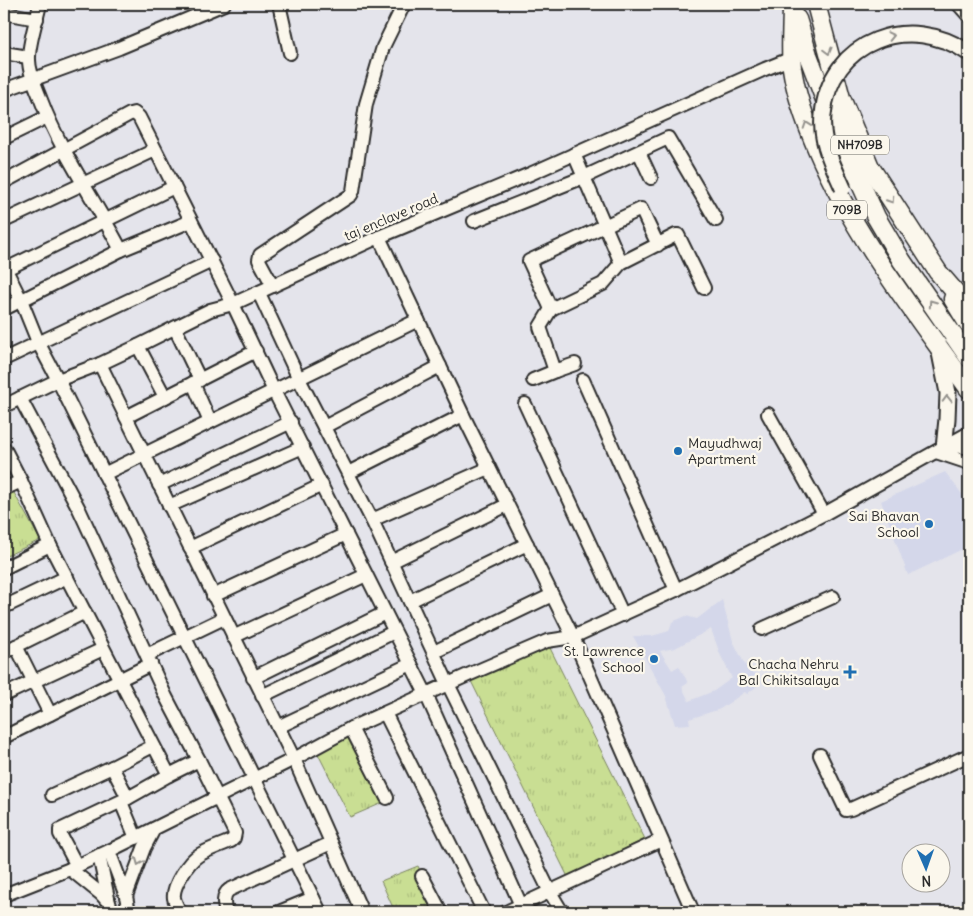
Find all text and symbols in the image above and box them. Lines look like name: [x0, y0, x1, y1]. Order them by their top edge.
one-way arrow: [886, 31, 895, 42]
one-way arrow: [822, 47, 833, 55]
one-way arrow: [803, 121, 813, 130]
road number: NH709B: [831, 136, 889, 154]
street label: taj enclave road: [341, 189, 441, 245]
one-way arrow: [885, 194, 894, 203]
road number: 709B: [827, 200, 867, 220]
one-way arrow: [929, 299, 938, 309]
one-way arrow: [942, 395, 953, 403]
place label: Mayudhwaj Apartment: [688, 434, 762, 468]
marker: Mayudhwaj Apartment: [672, 445, 684, 457]
place label: Sai Bhavan School: [849, 507, 919, 541]
marker: Sai Bhavan School: [923, 518, 935, 530]
place label: St. Lawrence School: [564, 642, 644, 676]
marker: St. Lawrence School: [648, 653, 660, 665]
place label: Chacha Nehru Bal Chikitsalaya: [739, 655, 839, 689]
marker: Chacha Nehru Bal Chikitsalaya: [843, 665, 857, 679]
north arrow: [900, 844, 950, 894]
one-way arrow: [134, 857, 145, 866]
text: N: [921, 872, 932, 890]

